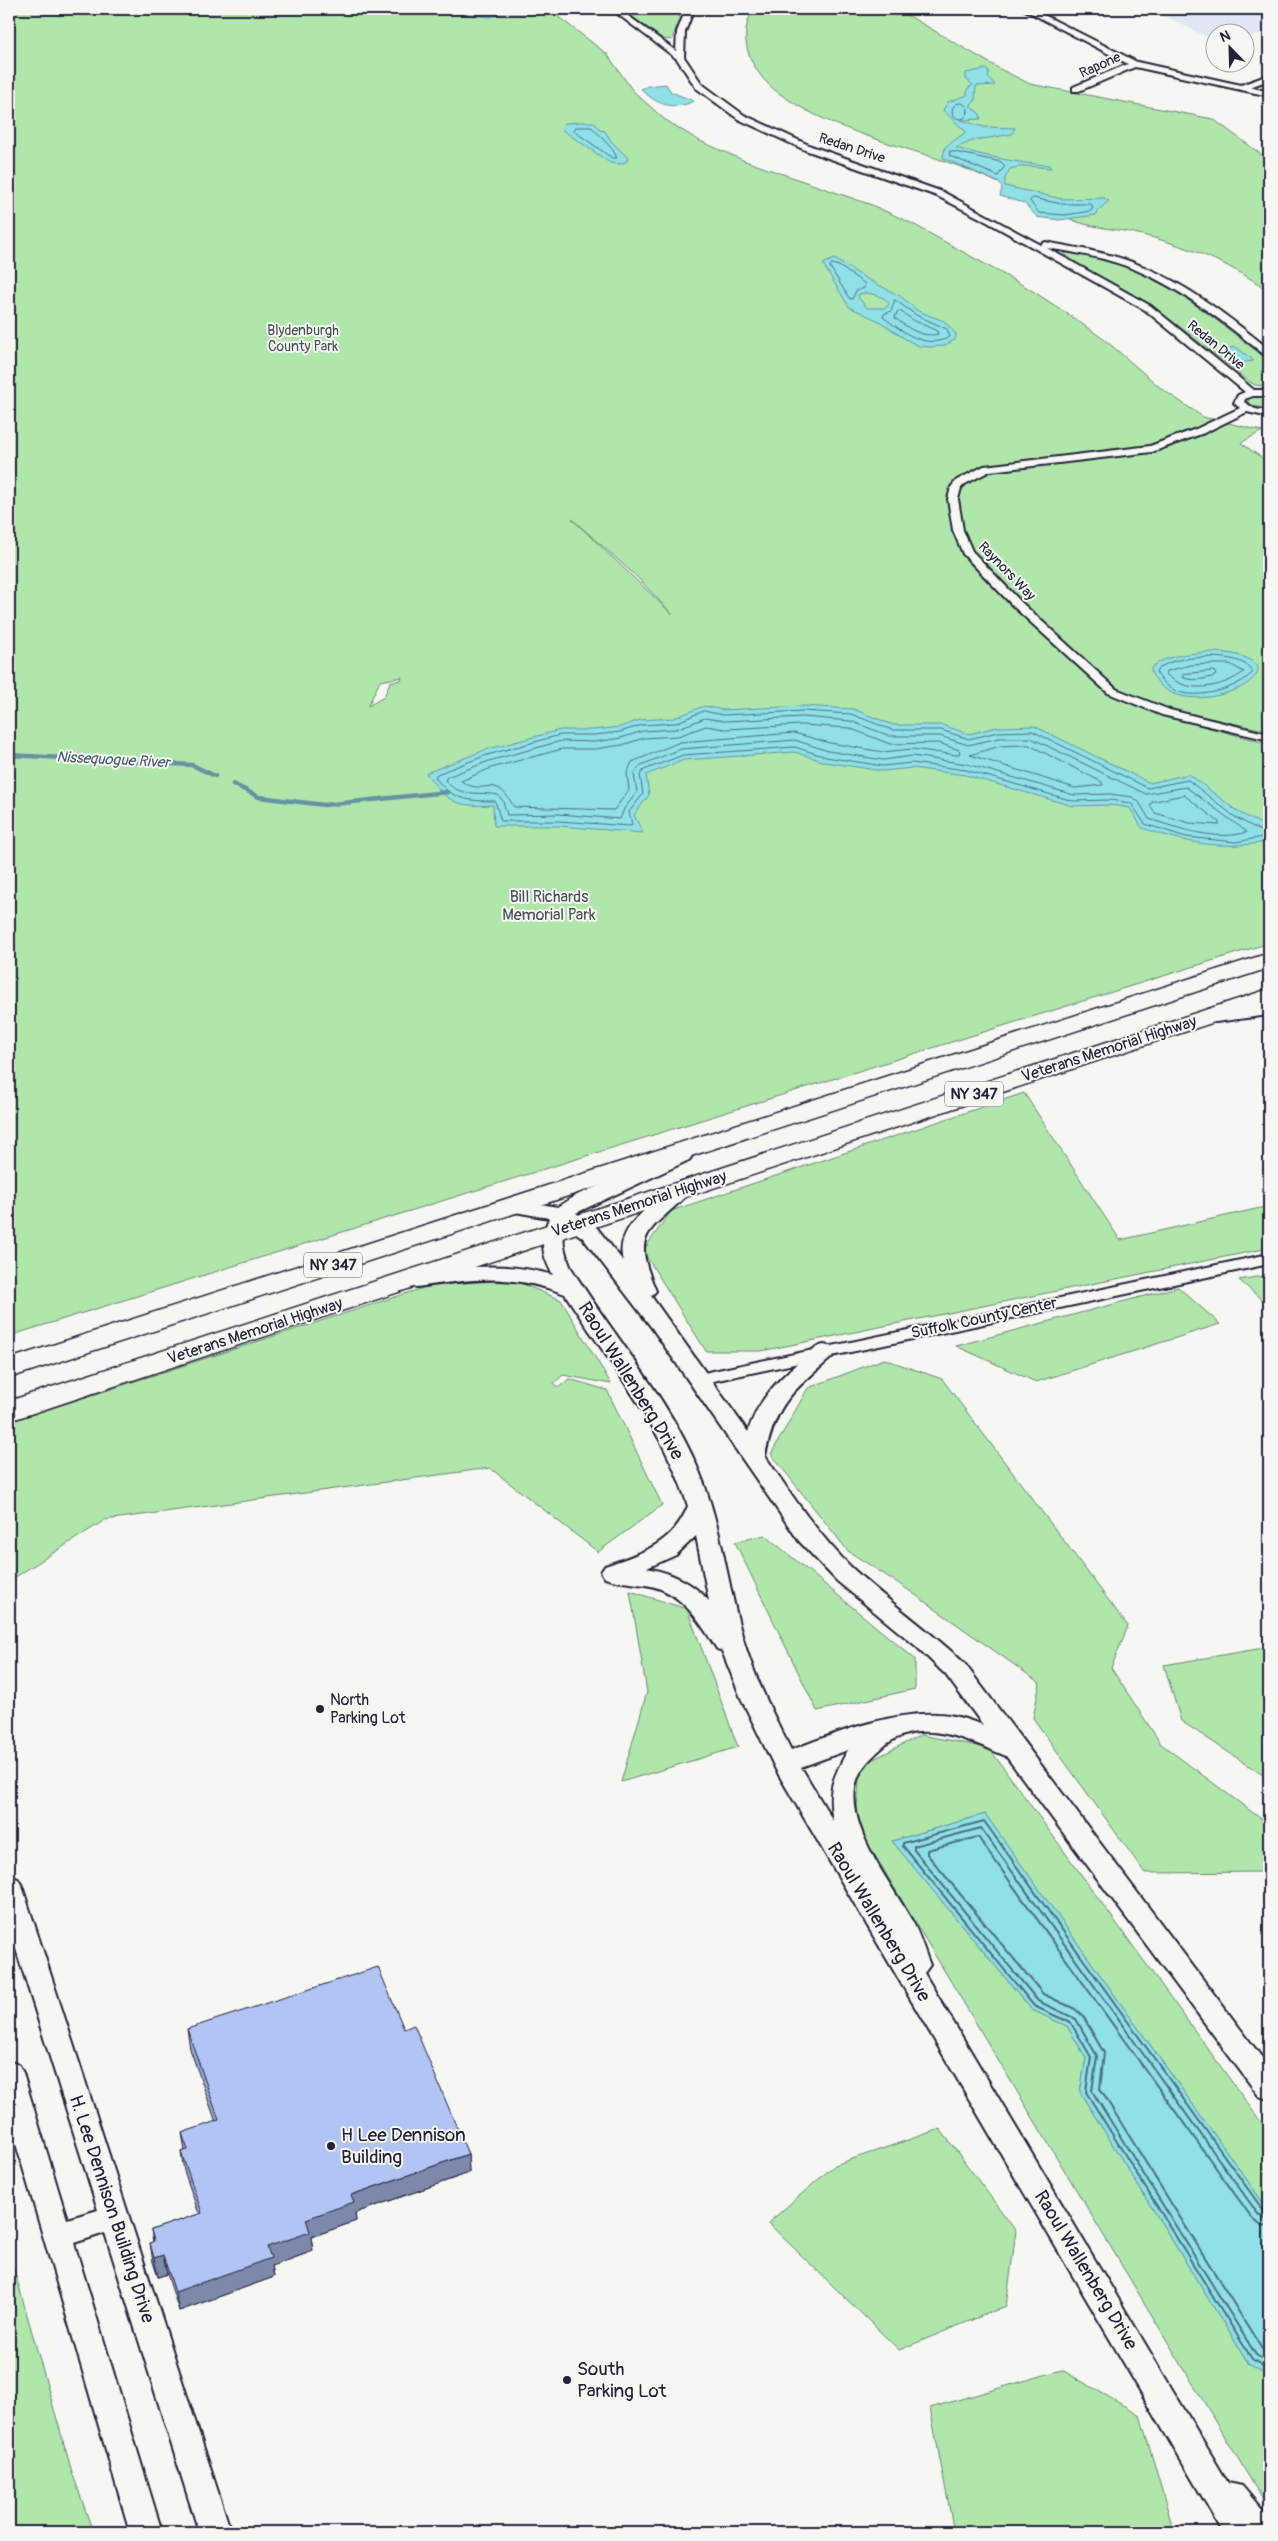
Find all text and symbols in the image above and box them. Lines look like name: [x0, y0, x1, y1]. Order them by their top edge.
north arrow: [1206, 22, 1256, 72]
text: N: [1217, 27, 1233, 46]
street label: Rapone: [1077, 48, 1123, 82]
street label: Redan Drive: [817, 129, 887, 167]
street label: Redan Drive: [1184, 317, 1248, 373]
park label: Blydenburgh County Park: [267, 322, 339, 355]
street label: Raynors Way: [975, 538, 1039, 604]
water label: Nissequogue River: [56, 748, 172, 773]
park label: Bill Richards Memorial Park: [502, 887, 596, 925]
street label: Veterans Memorial Highway: [1019, 1011, 1199, 1087]
road number: NY 347: [945, 1082, 1003, 1106]
street label: Veterans Memorial Highway: [549, 1166, 729, 1242]
road number: NY 347: [304, 1252, 362, 1278]
street label: Veterans Memorial Highway: [165, 1293, 345, 1369]
street label: Suffolk County Center: [909, 1293, 1059, 1343]
street label: Raoul Wallenberg Drive: [573, 1298, 690, 1465]
place label: North Parking Lot: [330, 1690, 406, 1728]
marker: North Parking Lot: [314, 1703, 326, 1715]
street label: Raoul Wallenberg Drive: [822, 1838, 936, 2007]
street label: H. Lee Dennison Building Drive: [64, 2092, 160, 2327]
place label: H Lee Dennison Building: [341, 2123, 466, 2169]
marker: H Lee Dennison Building: [325, 2140, 337, 2152]
street label: Raoul Wallenberg Drive: [1029, 2186, 1143, 2355]
place label: South Parking Lot: [577, 2357, 667, 2403]
marker: South Parking Lot: [561, 2374, 573, 2386]

